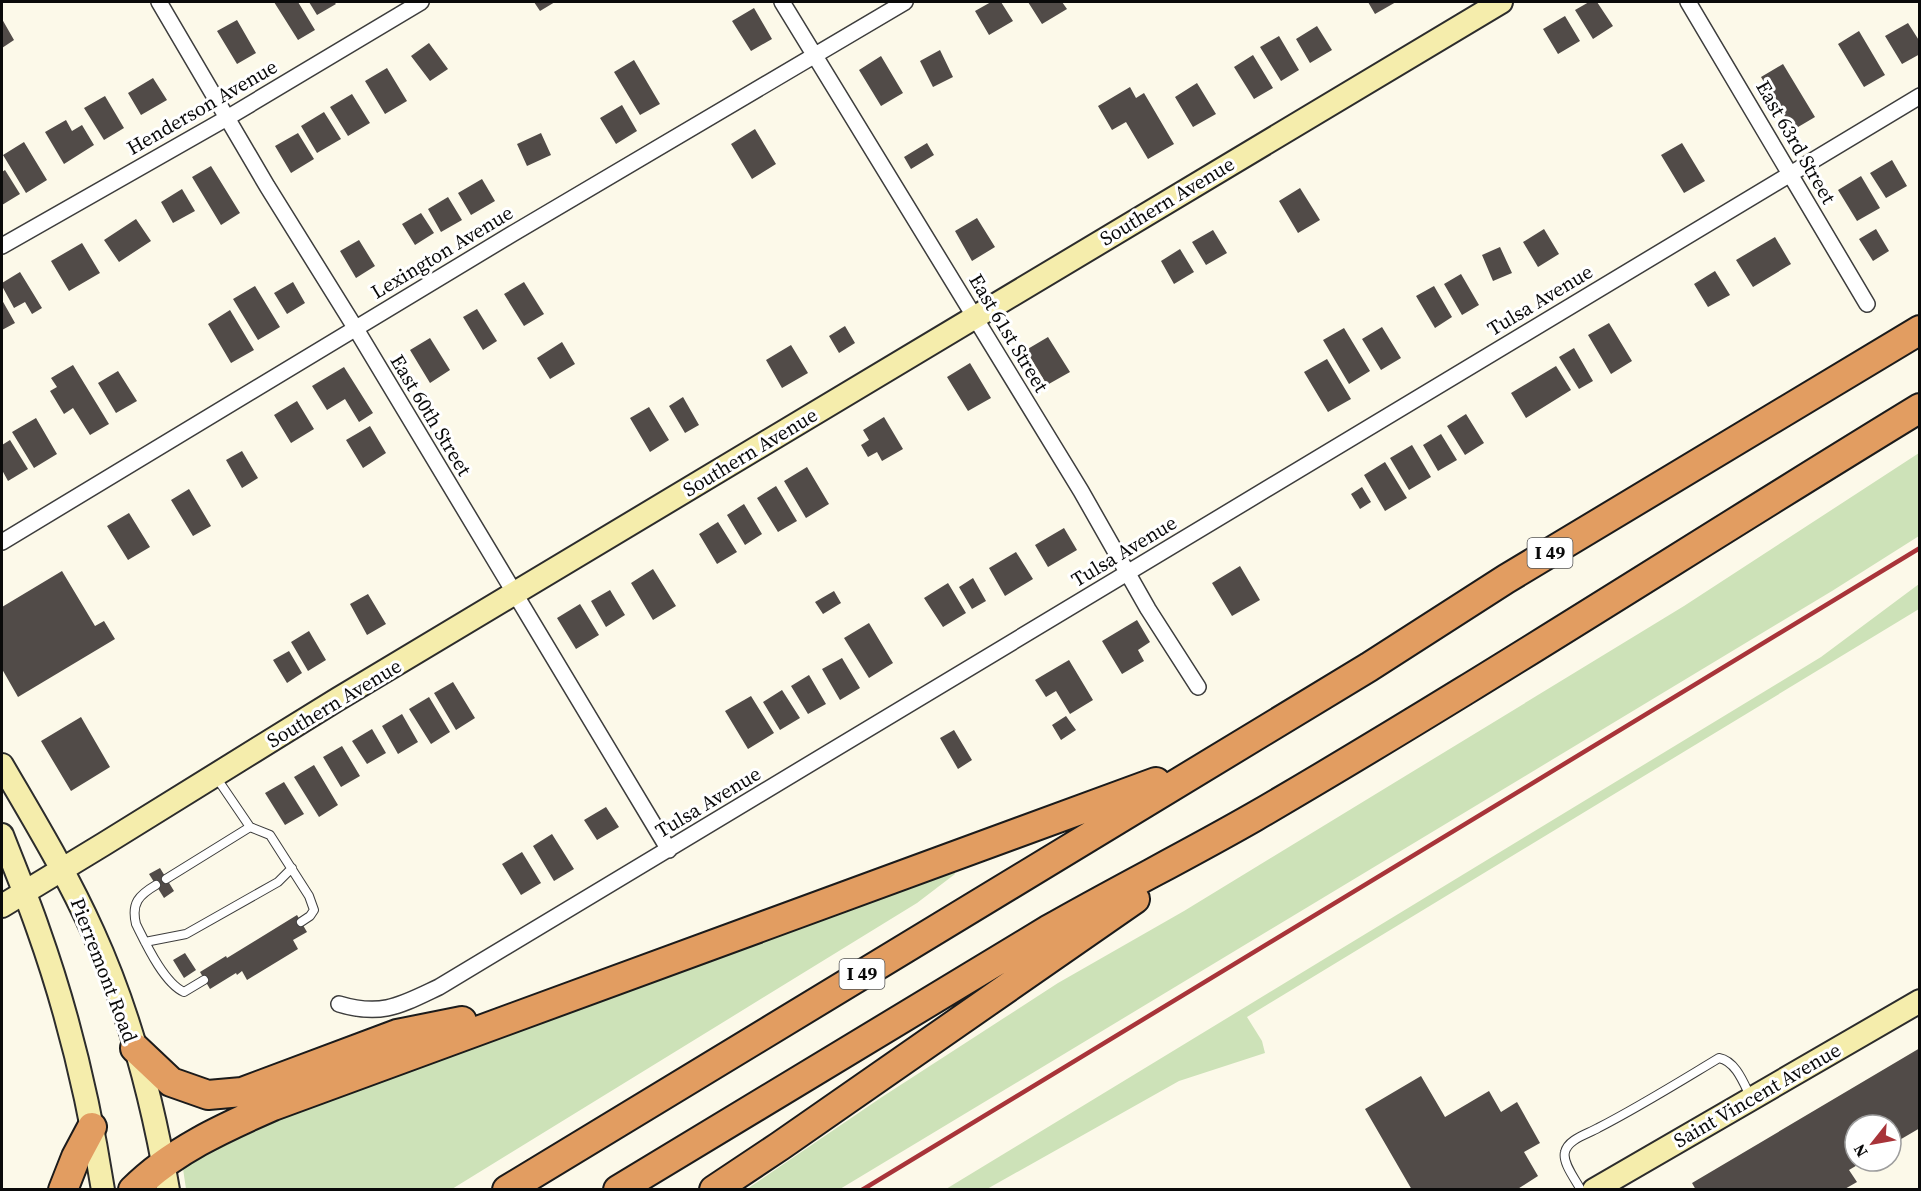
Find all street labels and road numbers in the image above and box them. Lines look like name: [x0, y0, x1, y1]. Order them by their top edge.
street label: Henderson Avenue: [122, 52, 282, 162]
street label: East 63rd Street: [1749, 75, 1843, 209]
street label: Southern Avenue: [1095, 150, 1239, 252]
street label: Lexington Avenue: [366, 199, 518, 305]
street label: Tulsa Avenue: [1482, 257, 1598, 343]
street label: East 61st Street: [963, 269, 1056, 398]
street label: East 60th Street: [384, 349, 479, 481]
street label: Southern Avenue: [678, 401, 822, 503]
street label: Tulsa Avenue: [1066, 508, 1182, 594]
road number: I 49: [1528, 538, 1572, 568]
street label: Southern Avenue: [262, 652, 406, 754]
street label: Tulsa Avenue: [650, 759, 766, 845]
street label: Pierremont Road: [64, 894, 145, 1047]
road number: I 49: [840, 959, 884, 989]
street label: Saint Vincent Avenue: [1668, 1036, 1846, 1154]

